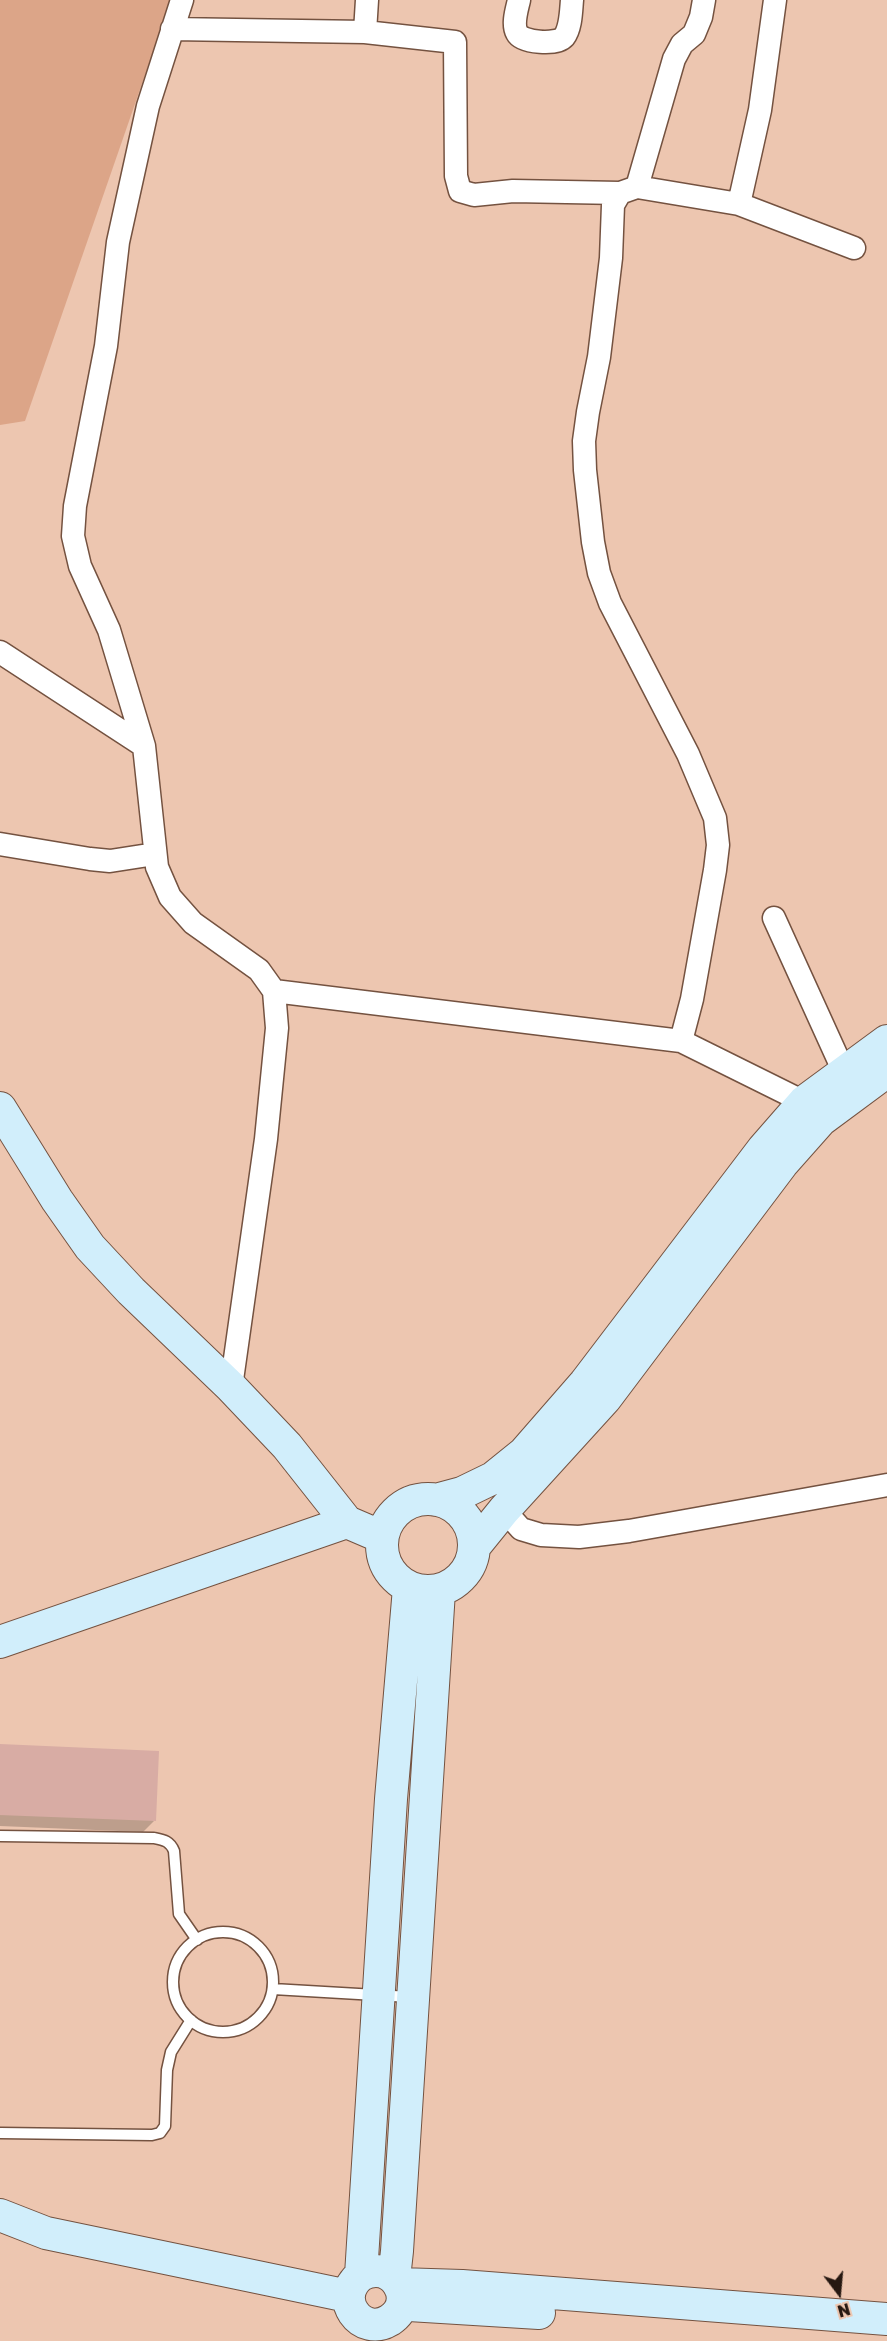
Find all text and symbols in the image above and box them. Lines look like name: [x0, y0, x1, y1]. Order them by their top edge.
north arrow: [809, 2263, 869, 2323]
text: N: [835, 2299, 853, 2322]

